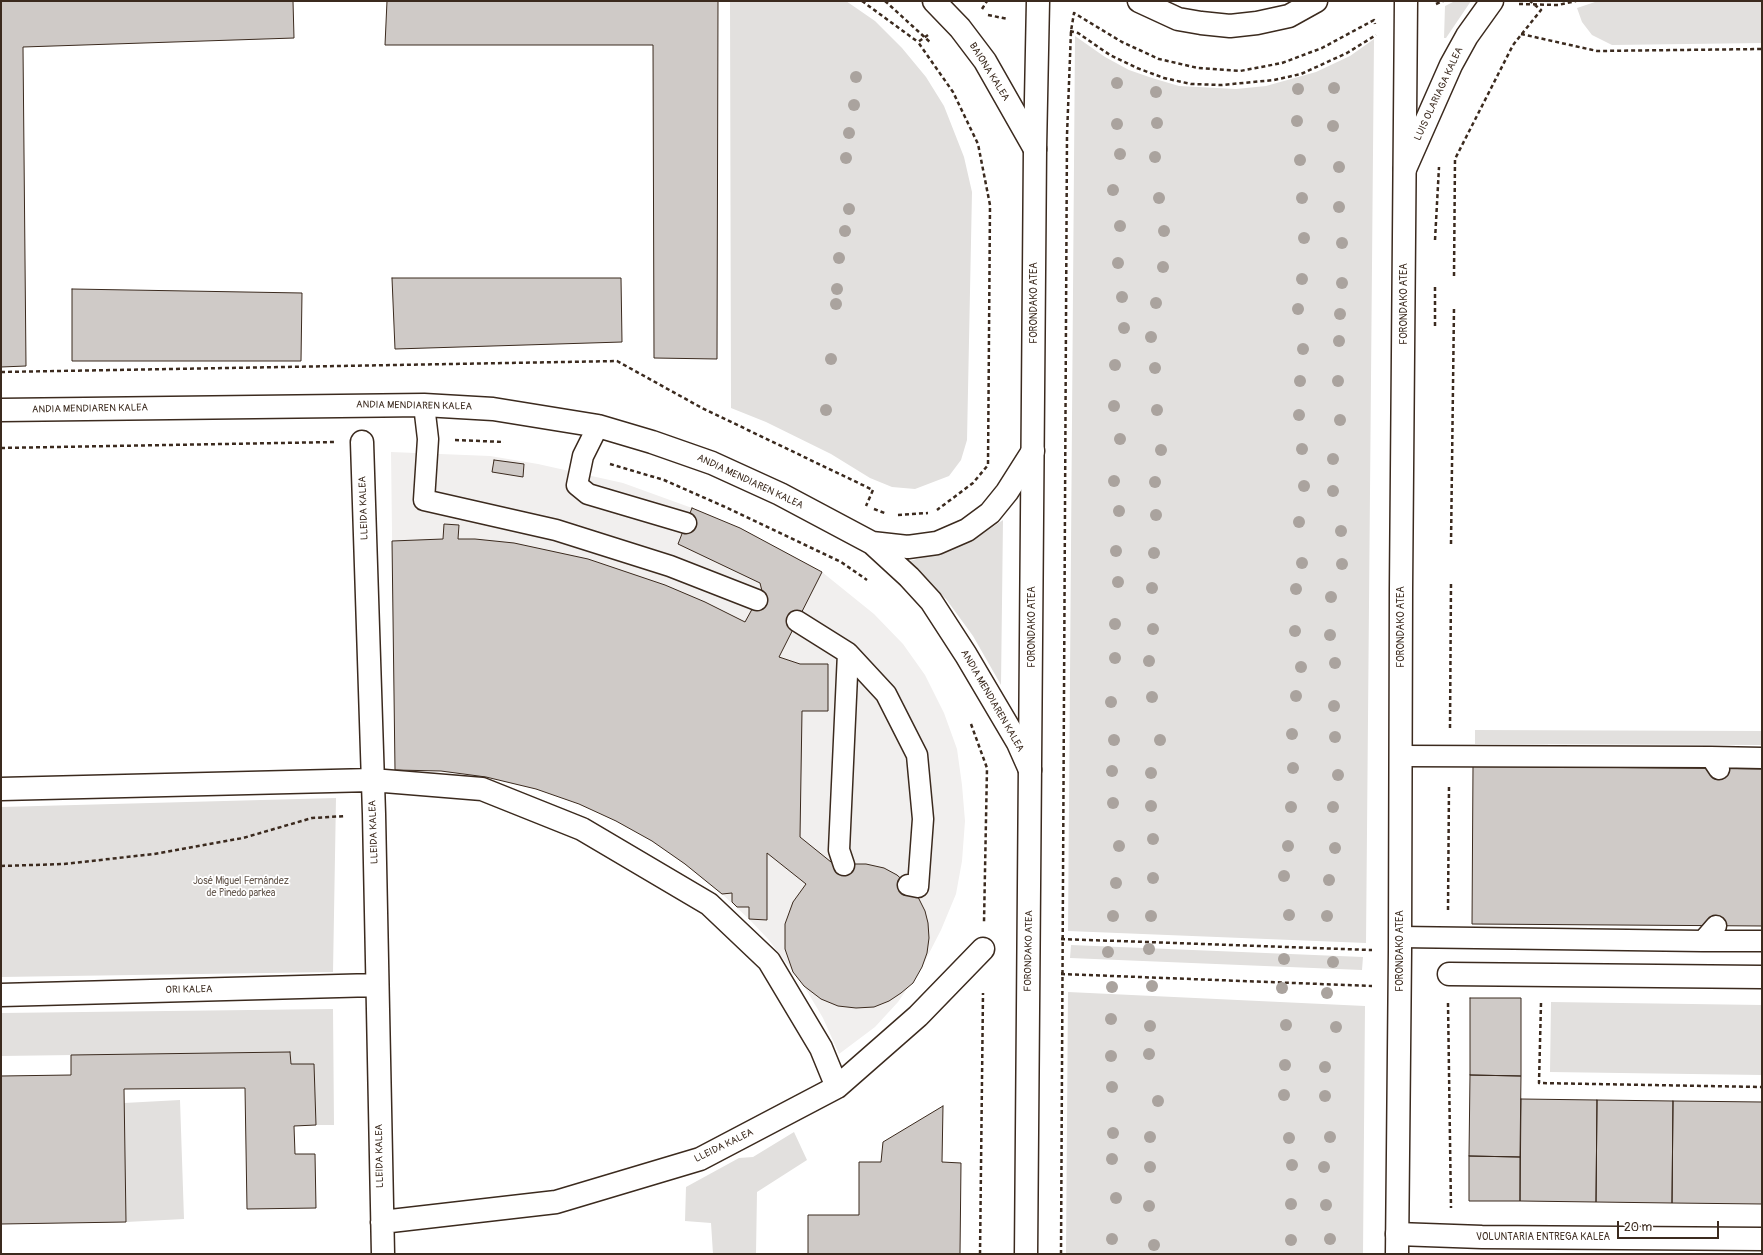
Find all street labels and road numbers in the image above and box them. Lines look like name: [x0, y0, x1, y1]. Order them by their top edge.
street label: BAIONA KALEA: [966, 41, 1012, 103]
street label: LUIS OLARIAGA KALEA: [1412, 45, 1466, 143]
street label: FORONDAKO ATEA: [1028, 262, 1040, 344]
street label: FORONDAKO ATEA: [1398, 263, 1410, 345]
street label: ANDIA MENDIAREN KALEA: [356, 399, 472, 413]
street label: ANDIA MENDIAREN KALEA: [32, 402, 148, 416]
street label: ANDIA MENDIAREN KALEA: [695, 452, 805, 512]
street label: LLEIDA KALEA: [357, 476, 371, 540]
street label: FORONDAKO ATEA: [1026, 586, 1038, 668]
street label: FORONDAKO ATEA: [1395, 586, 1407, 668]
street label: ANDIA MENDIAREN KALEA: [958, 648, 1026, 754]
street label: LLEIDA KALEA: [367, 800, 381, 864]
street label: FORONDAKO ATEA: [1022, 910, 1036, 992]
street label: FORONDAKO ATEA: [1394, 910, 1406, 992]
street label: ORI KALEA: [165, 984, 213, 996]
street label: LLEIDA KALEA: [373, 1124, 387, 1188]
street label: LLEIDA KALEA: [693, 1127, 755, 1165]
street label: VOLUNTARIA ENTREGA KALEA: [1476, 1231, 1610, 1243]

